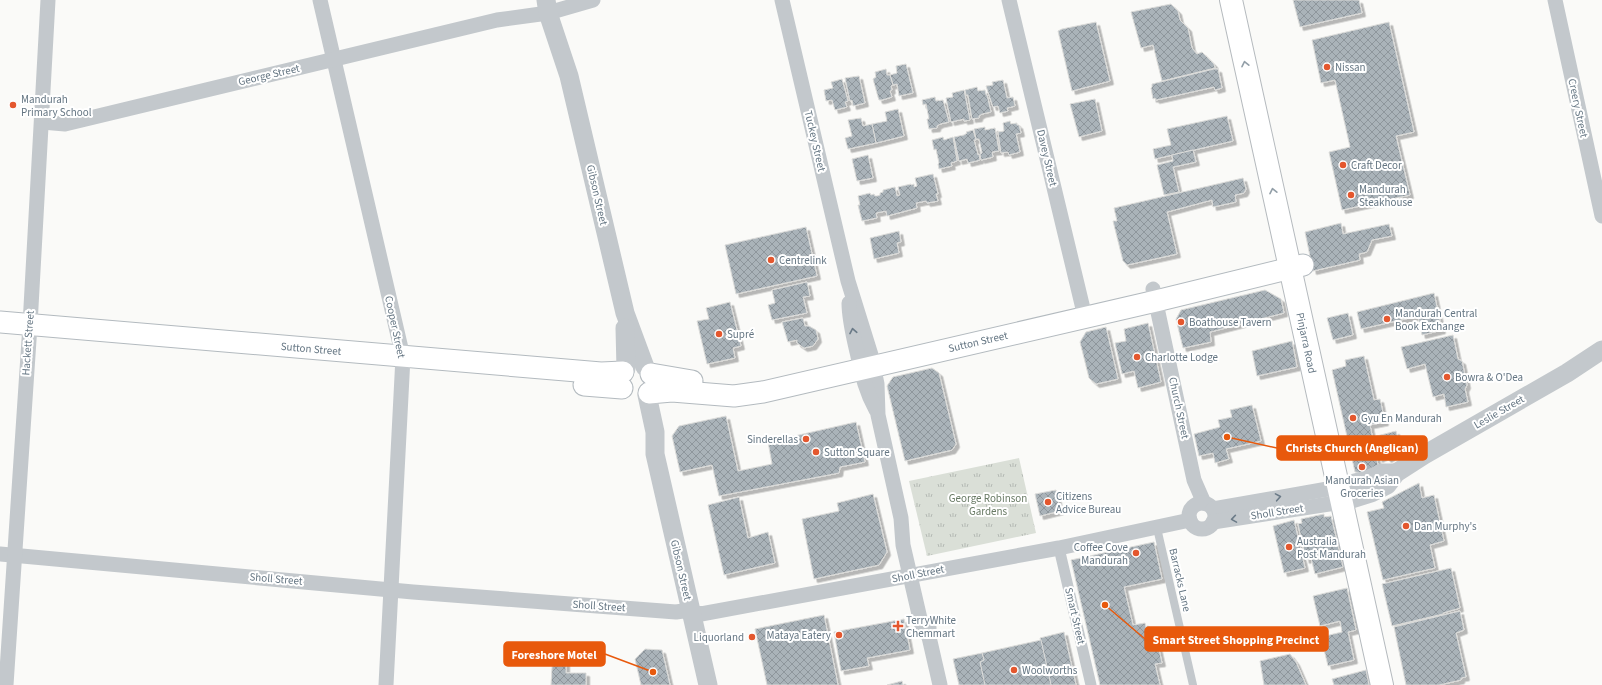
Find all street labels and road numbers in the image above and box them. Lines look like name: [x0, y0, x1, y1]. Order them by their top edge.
street label: George Street: [237, 61, 301, 89]
street label: Creery Street: [1564, 77, 1592, 139]
street label: Tuckey Street: [801, 109, 829, 173]
street label: Davey Street: [1033, 128, 1061, 188]
street label: Gibson Street: [583, 163, 611, 227]
street label: Cooper Street: [381, 294, 409, 360]
street label: Hackett Street: [18, 310, 38, 376]
street label: Pinjarra Road: [1292, 311, 1320, 375]
street label: Sutton Street: [947, 328, 1010, 356]
street label: Sutton Street: [280, 339, 342, 359]
street label: Church Street: [1165, 376, 1193, 441]
street label: Leslie Street: [1471, 391, 1527, 432]
street label: Sholl Street: [1250, 500, 1305, 524]
street label: Gibson Street: [667, 538, 695, 602]
street label: Barracks Lane: [1165, 547, 1195, 614]
street label: Sholl Street: [890, 562, 946, 586]
street label: Sholl Street: [249, 569, 303, 589]
street label: Smart Street: [1061, 586, 1089, 646]
street label: Sholl Street: [572, 597, 626, 615]

